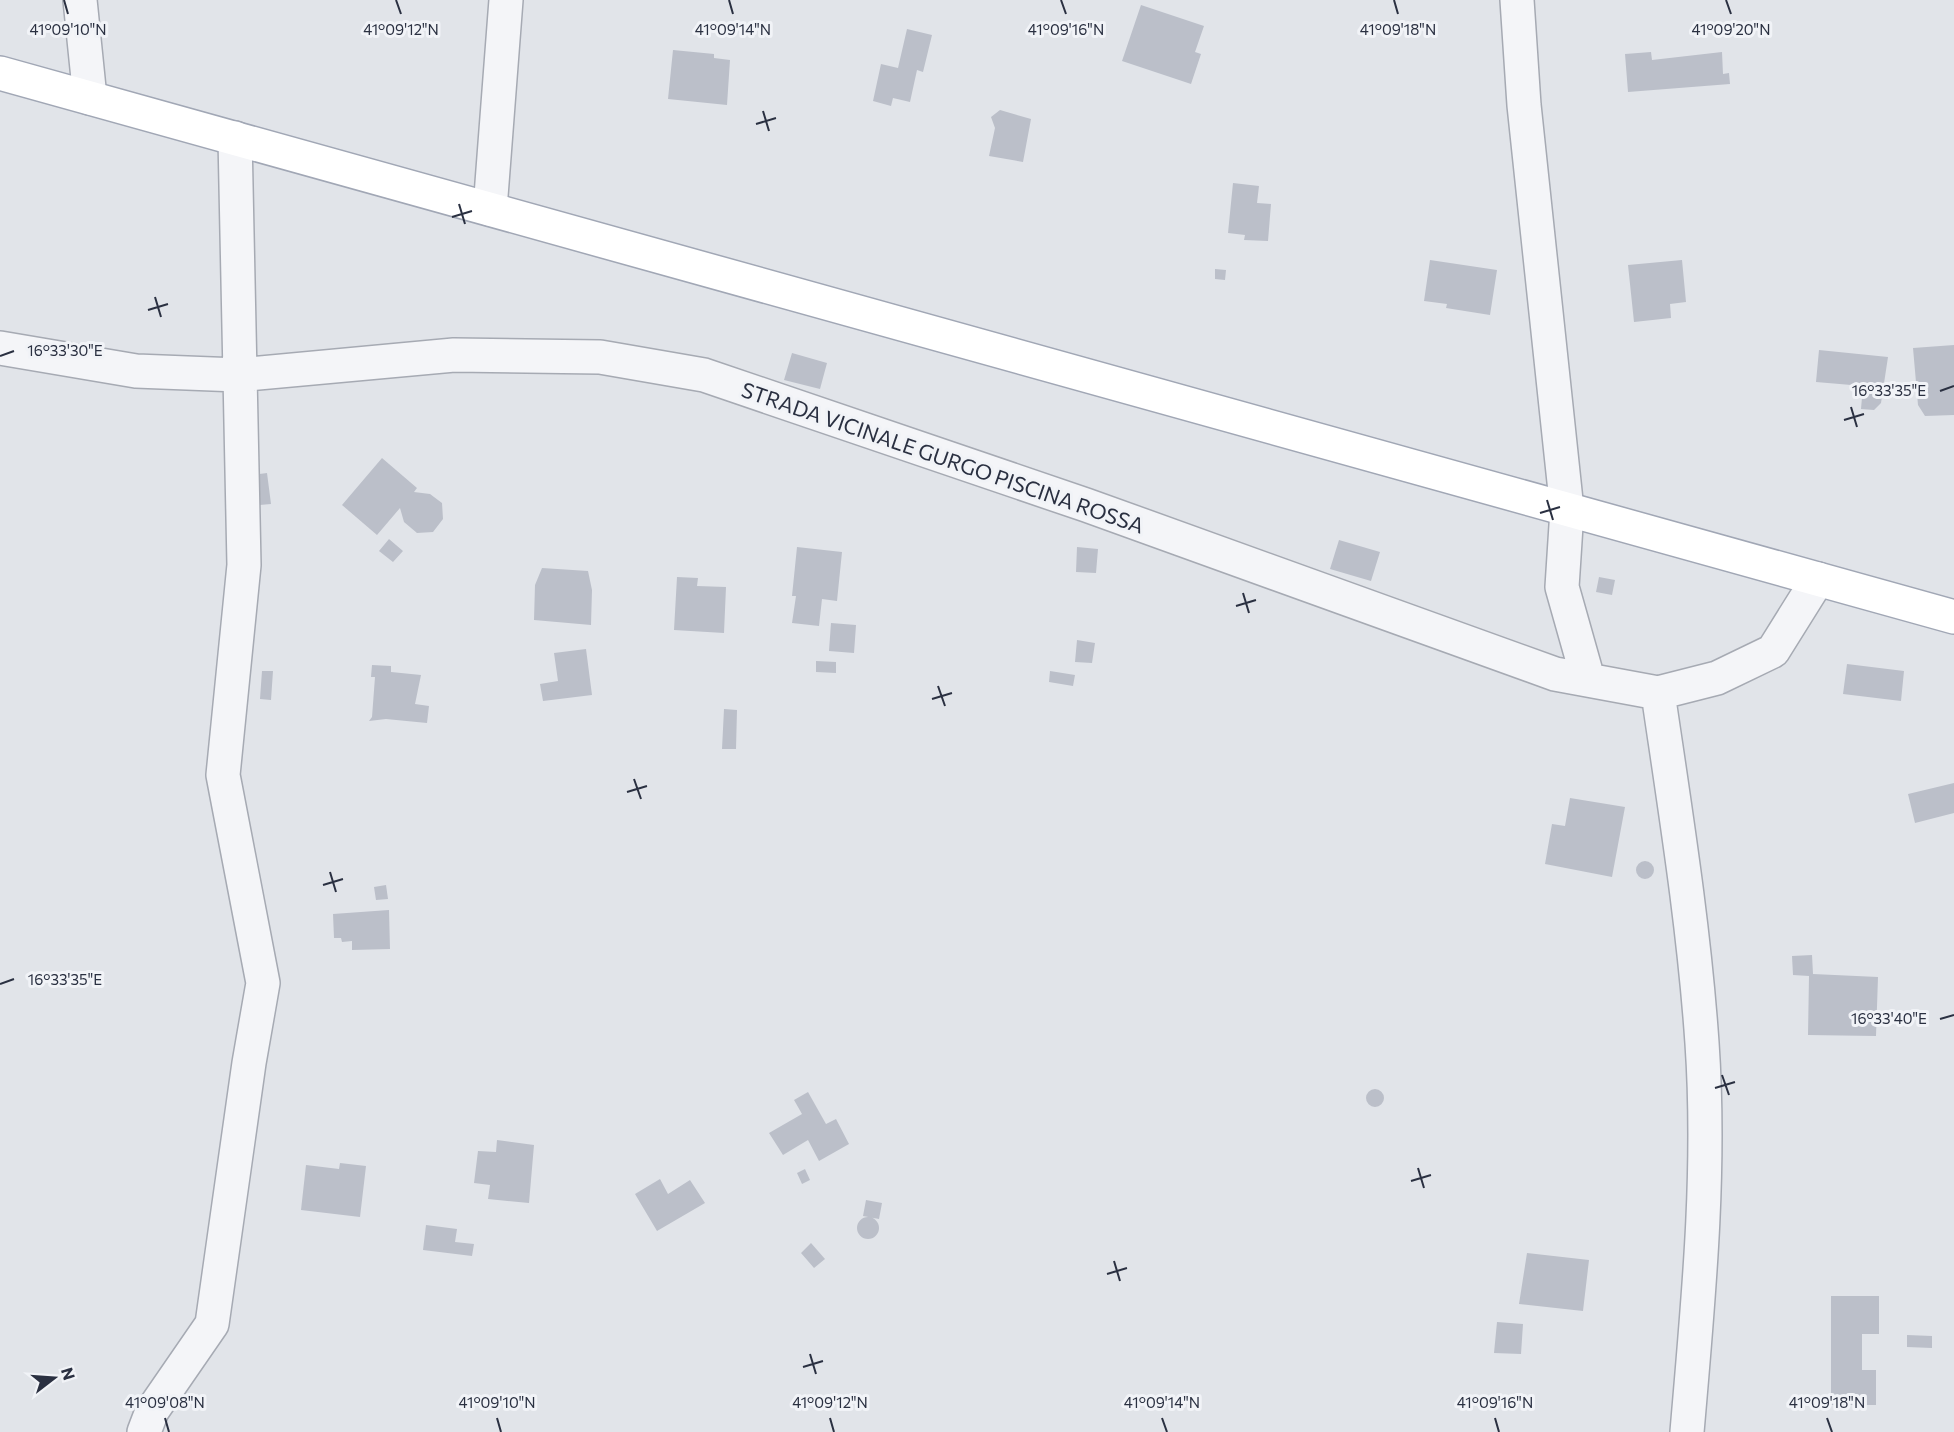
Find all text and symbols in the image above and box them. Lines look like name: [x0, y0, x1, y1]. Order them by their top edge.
text: 41°09'10"N: [29, 20, 107, 38]
text: 41°09'12"N: [363, 20, 439, 38]
text: 41°09'14"N: [695, 20, 771, 38]
text: 41°09'16"N: [1028, 20, 1104, 38]
text: 41°09'18"N: [1360, 20, 1436, 38]
text: 41°09'20"N: [1691, 20, 1771, 38]
text: 16°33'30"E: [27, 341, 103, 359]
street label: STRADA VICINALE GURGO PISCINA ROSSA: [739, 376, 1147, 538]
text: 16°33'35"E: [1852, 381, 1926, 399]
text: 16°33'35"E: [28, 970, 102, 988]
text: 16°33'40"E: [1851, 1009, 1927, 1027]
north arrow: [24, 1348, 84, 1408]
text: N: [58, 1365, 80, 1382]
text: 41°09'08"N: [125, 1393, 205, 1411]
text: 41°09'10"N: [458, 1393, 536, 1411]
text: 41°09'12"N: [792, 1393, 868, 1411]
text: 41°09'14"N: [1124, 1393, 1200, 1411]
text: 41°09'16"N: [1457, 1393, 1533, 1411]
text: 41°09'18"N: [1789, 1393, 1865, 1411]

